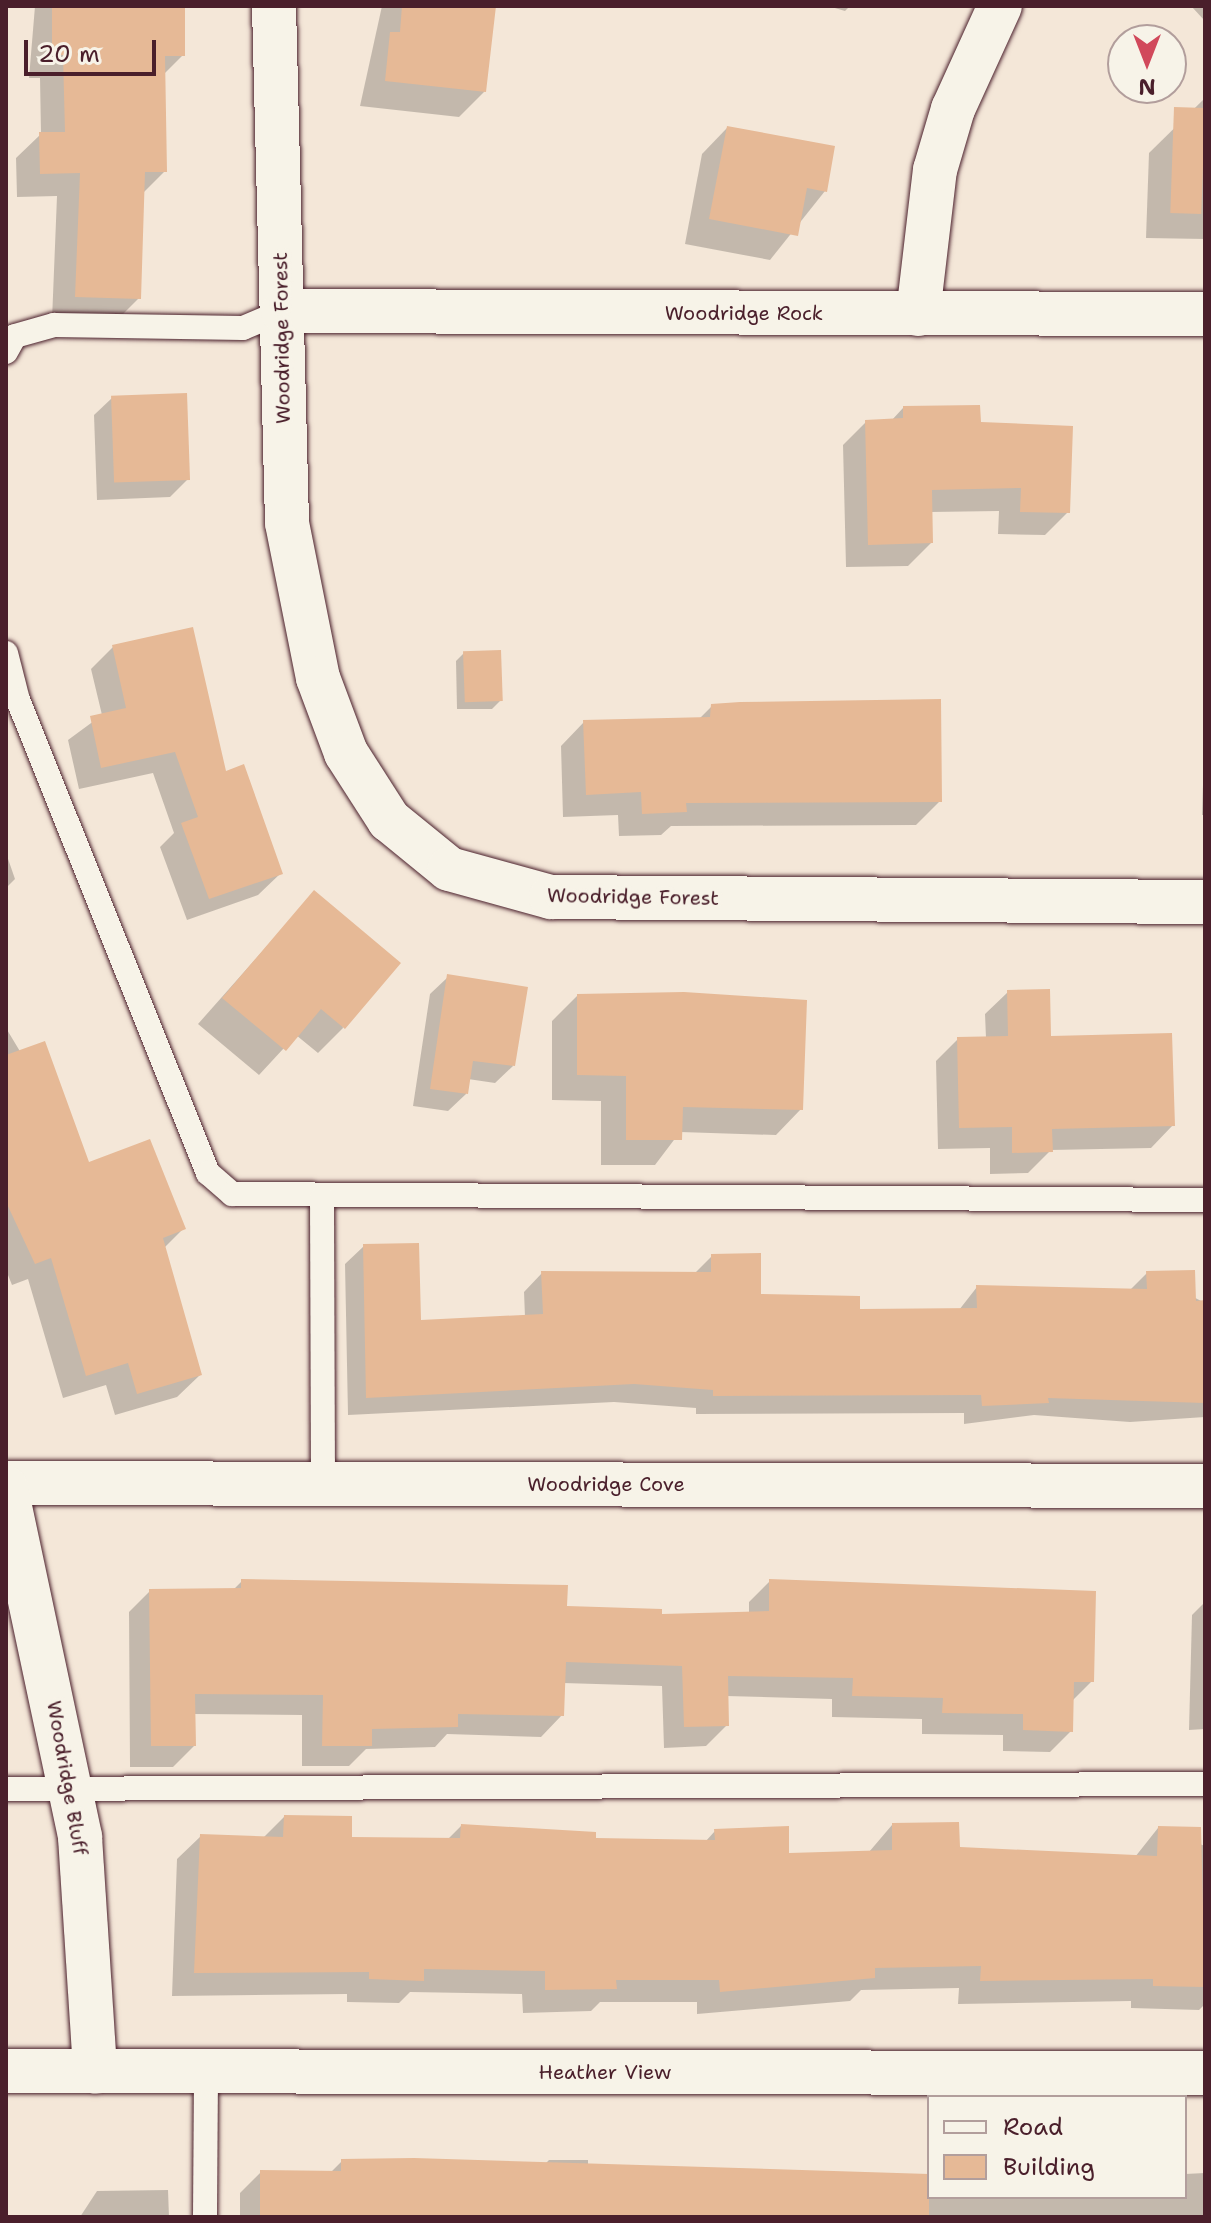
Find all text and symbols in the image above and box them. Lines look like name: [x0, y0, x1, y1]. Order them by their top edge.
scale bar: [28, 24, 160, 74]
north arrow: [1107, 24, 1187, 104]
text: 20 m: [38, 38, 100, 70]
text: N: [1138, 72, 1156, 101]
street label: Woodridge Forest: [269, 252, 295, 424]
street label: Woodridge Rock: [665, 301, 823, 325]
street label: Woodridge Forest: [547, 884, 719, 910]
street label: Woodridge Cove: [527, 1472, 685, 1496]
street label: Woodridge Bluff: [42, 1699, 92, 1857]
street label: Heather View: [539, 2060, 671, 2084]
legend: [927, 2095, 1187, 2199]
text: Road: [1003, 2111, 1063, 2143]
text: Building: [1003, 2151, 1095, 2183]

